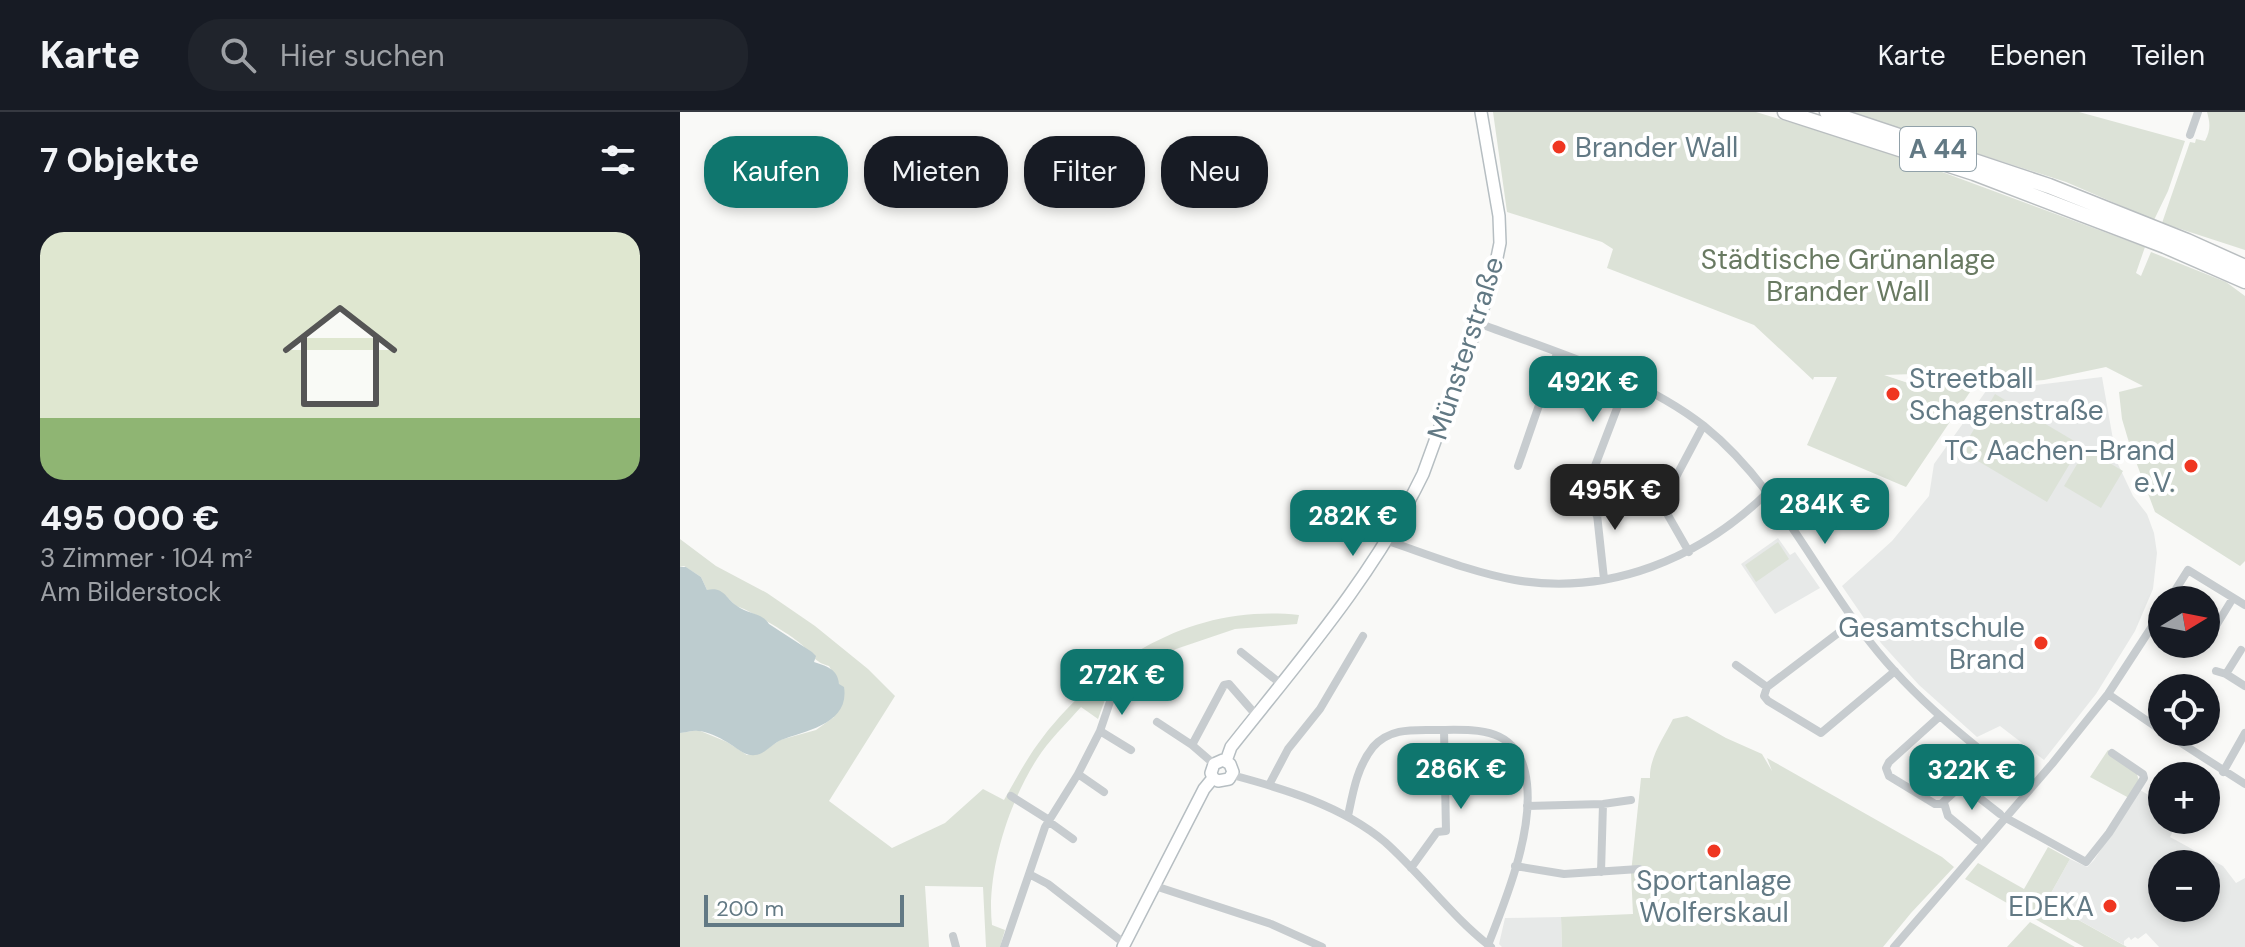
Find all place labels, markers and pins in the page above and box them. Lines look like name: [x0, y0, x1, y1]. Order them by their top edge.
place label: Brander Wall: [1575, 129, 1738, 166]
marker: Brander Wall: [1550, 138, 1568, 156]
pin: 492K €: [1528, 356, 1658, 424]
place label: Streetball Schagenstraße: [1909, 360, 2104, 429]
marker: Streetball Schagenstraße: [1884, 385, 1902, 403]
place label: TC Aachen-Brand e.V.: [1944, 432, 2175, 501]
marker: TC Aachen-Brand e.V.: [2182, 457, 2200, 475]
pin: 495K €: [1550, 464, 1680, 532]
pin: 284K €: [1760, 478, 1890, 546]
pin: 282K €: [1288, 490, 1418, 558]
place label: Gesamtschule Brand: [1838, 609, 2025, 678]
marker: Gesamtschule Brand: [2032, 634, 2050, 652]
pin: 272K €: [1057, 649, 1187, 717]
pin: 286K €: [1396, 743, 1526, 811]
pin: 322K €: [1907, 744, 2037, 812]
marker: Sportanlage Wolferskaul: [1705, 842, 1723, 860]
place label: Sportanlage Wolferskaul: [1636, 862, 1792, 931]
place label: EDEKA: [2008, 888, 2094, 925]
marker: EDEKA: [2101, 897, 2119, 915]

